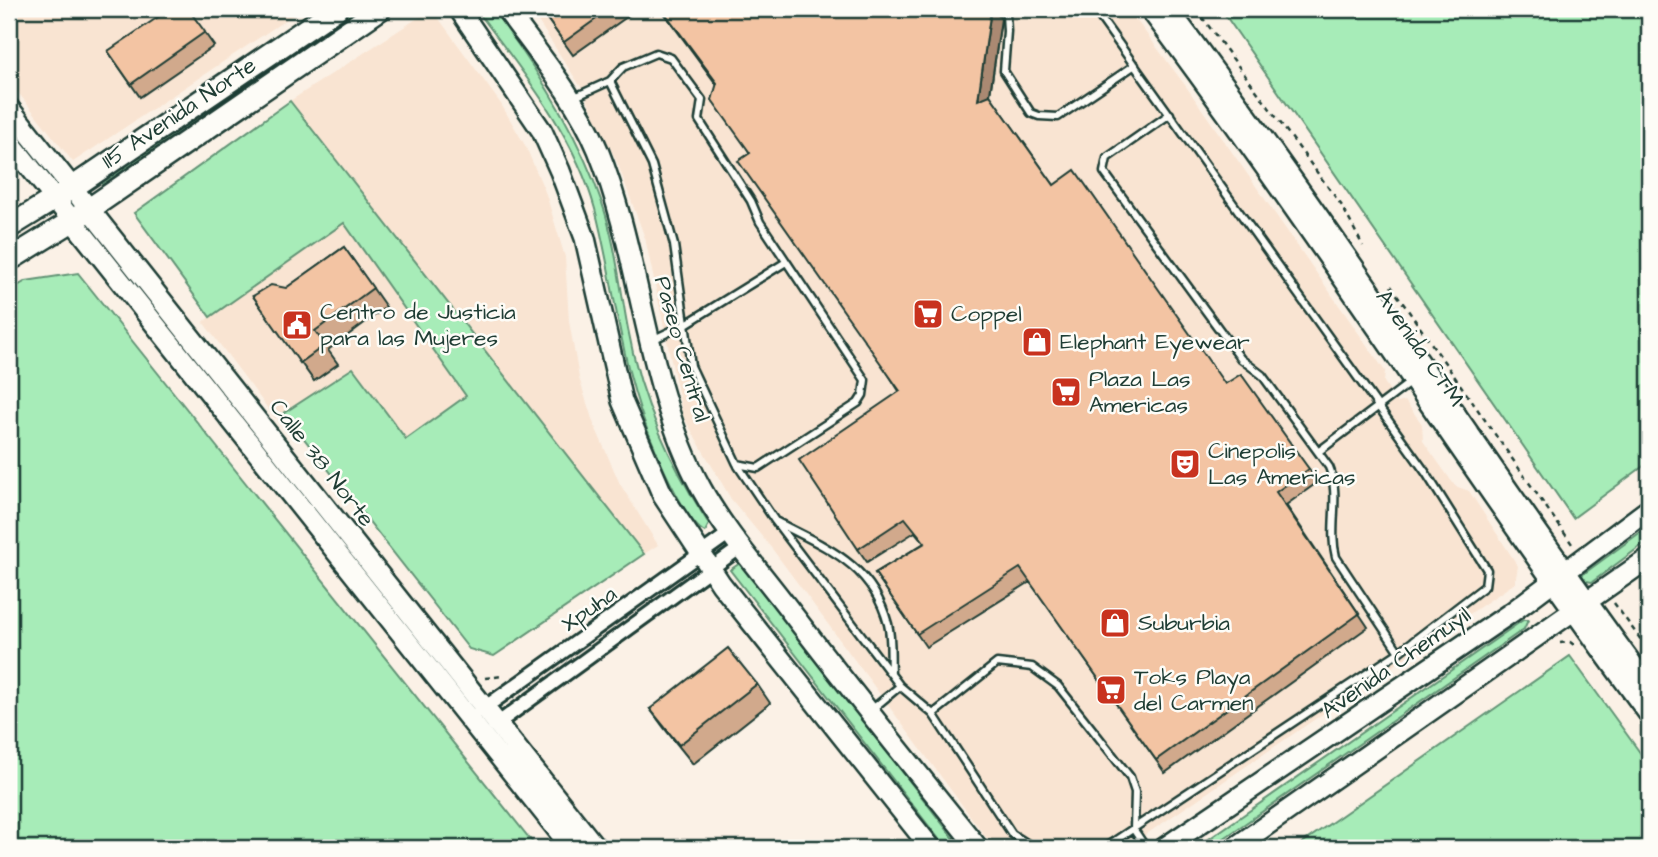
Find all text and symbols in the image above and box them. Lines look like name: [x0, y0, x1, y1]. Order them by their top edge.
street label: 115 Avenida Norte: [95, 49, 263, 177]
street label: Paseo Central: [646, 272, 718, 426]
street label: Avenida CTM: [1368, 283, 1472, 413]
place label: Centro de Justicia para las Mujeres: [320, 296, 516, 354]
supermarket icon: Coppel: [911, 297, 945, 331]
place label: Coppel: [951, 298, 1022, 330]
public building icon: Centro de Justicia para las Mujeres: [280, 308, 314, 342]
shop icon: Elephant Eyewear: [1020, 325, 1054, 359]
place label: Elephant Eyewear: [1060, 326, 1250, 359]
place label: Plaza Las Americas: [1089, 363, 1190, 421]
supermarket icon: Plaza Las Americas: [1049, 375, 1083, 409]
street label: Calle 38 Norte: [262, 392, 382, 534]
place label: Cinepolis Las Americas: [1208, 435, 1355, 493]
theatre icon: Cinepolis Las Americas: [1168, 447, 1202, 481]
street label: Xpuha: [555, 578, 624, 640]
street label: Avenida Chemuyil: [1315, 599, 1478, 727]
shop icon: Suburbia: [1098, 606, 1132, 640]
place label: Suburbia: [1138, 607, 1230, 639]
place label: Toks Playa del Carmen: [1134, 661, 1254, 719]
supermarket icon: Toks Playa del Carmen: [1094, 673, 1128, 707]

